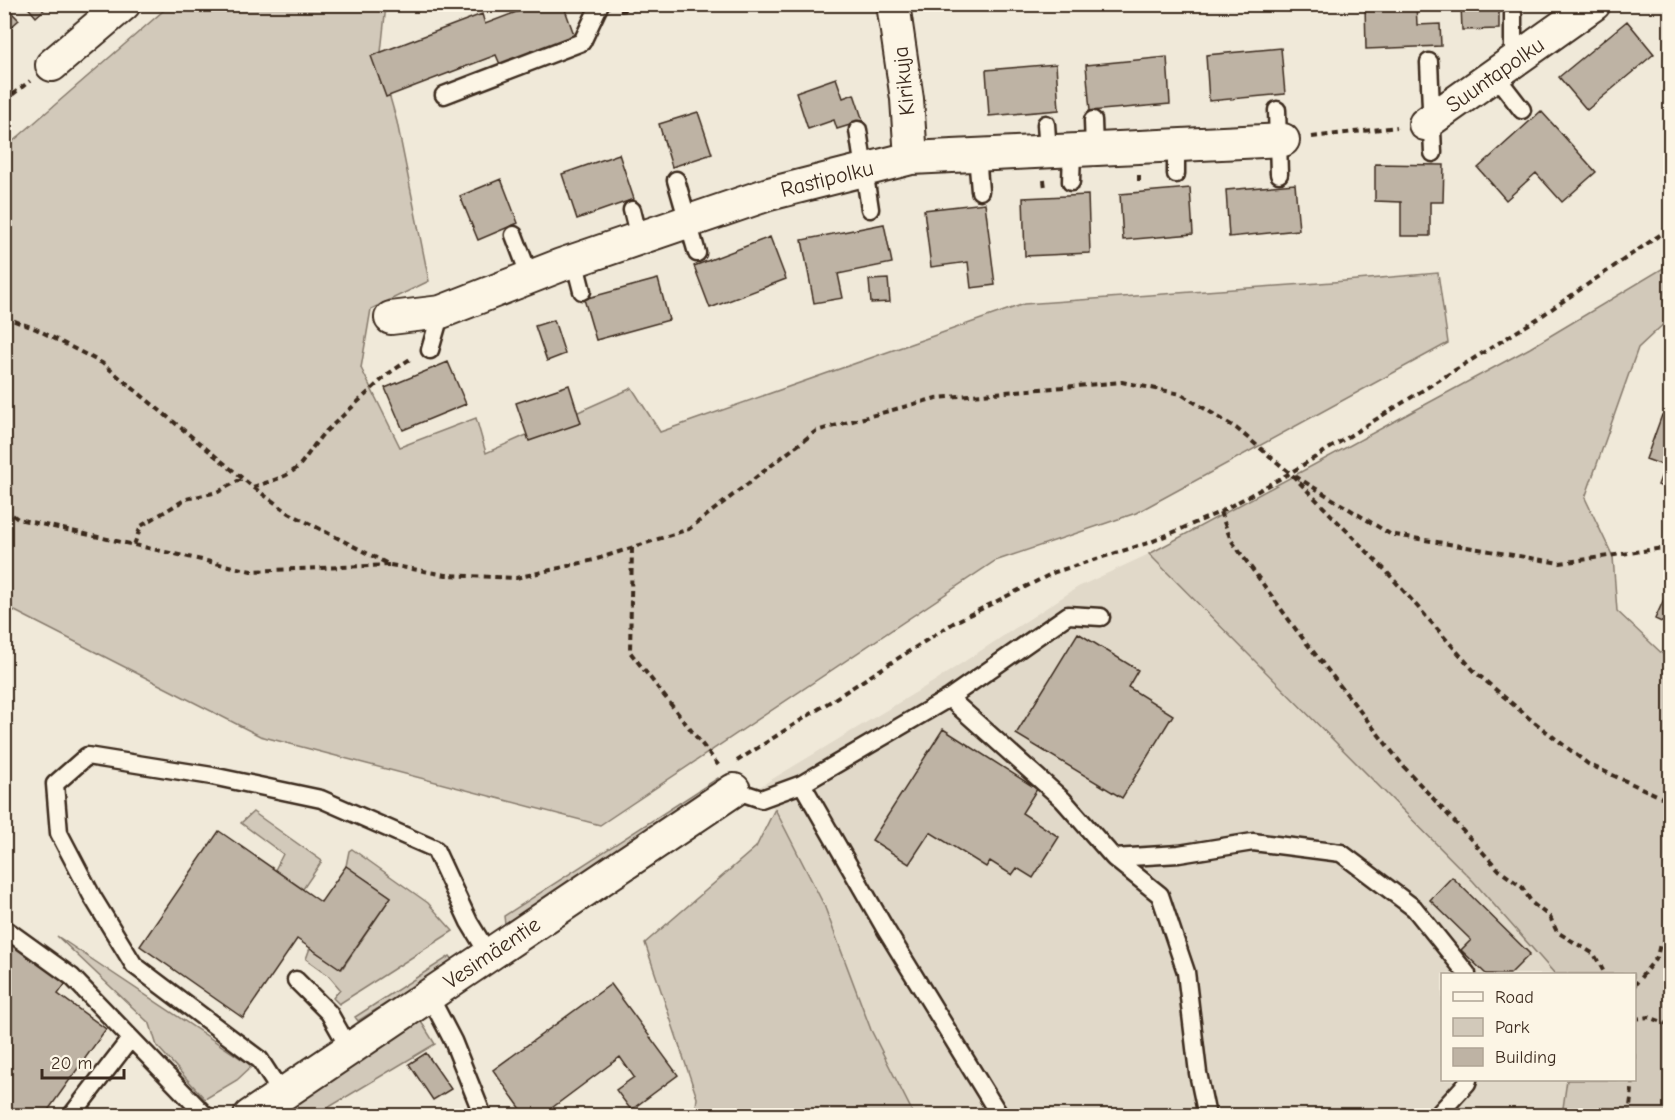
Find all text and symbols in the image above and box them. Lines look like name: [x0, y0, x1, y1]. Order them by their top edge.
street label: Suuntapolku: [1441, 32, 1549, 118]
street label: Kirikuja: [887, 45, 921, 117]
street label: Rastipolku: [778, 155, 876, 203]
street label: Vesimäentie: [439, 911, 545, 995]
legend: [1441, 973, 1636, 1081]
text: Road: [1495, 987, 1534, 1008]
text: Park: [1495, 1017, 1530, 1038]
scale bar: [42, 1042, 124, 1080]
text: Building: [1495, 1047, 1557, 1068]
text: 20 m: [51, 1053, 92, 1074]

